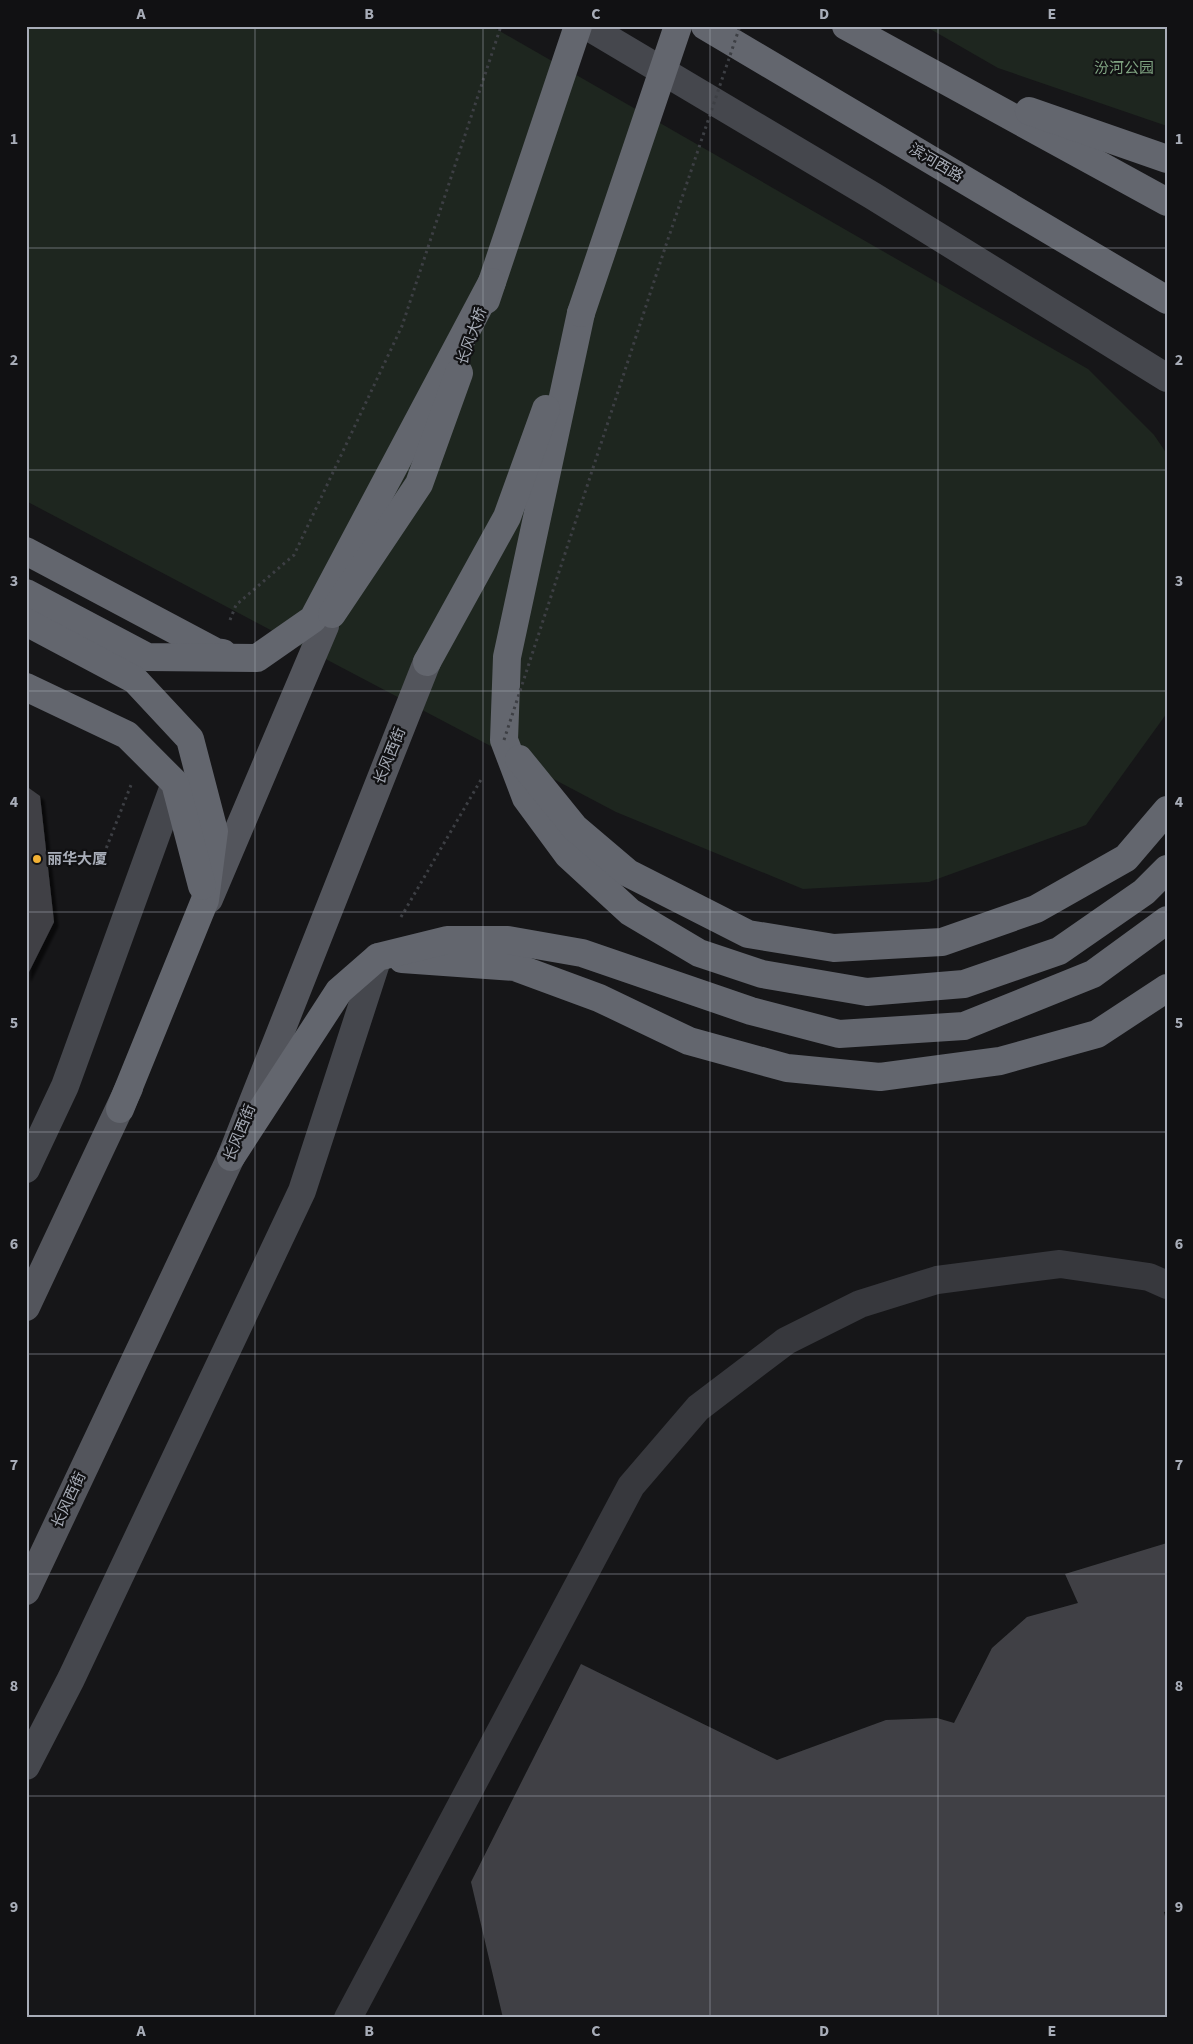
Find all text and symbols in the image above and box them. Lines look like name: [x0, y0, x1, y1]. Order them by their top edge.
text: A: [135, 3, 146, 25]
text: B: [364, 3, 374, 25]
text: C: [591, 3, 601, 25]
text: D: [819, 3, 829, 25]
text: E: [1048, 3, 1056, 25]
park label: 汾河公园: [1094, 58, 1154, 79]
text: 1: [10, 128, 18, 150]
text: 1: [1175, 128, 1183, 150]
street label: 滨河西路: [905, 139, 967, 187]
street label: 长风大桥: [452, 304, 492, 368]
text: 2: [10, 349, 18, 371]
text: 2: [1175, 349, 1183, 371]
text: 3: [10, 570, 18, 592]
text: 3: [1175, 570, 1183, 592]
street label: 长风西街: [369, 724, 411, 788]
text: 4: [10, 791, 19, 813]
text: 4: [1175, 791, 1184, 813]
place label: 丽华大厦: [47, 849, 107, 870]
marker: 丽华大厦: [31, 853, 43, 865]
text: 5: [10, 1012, 18, 1034]
text: 5: [1175, 1012, 1183, 1034]
street label: 长风西街: [219, 1101, 261, 1165]
text: 6: [10, 1233, 18, 1255]
text: 6: [1175, 1233, 1183, 1255]
text: 7: [10, 1454, 18, 1476]
text: 7: [1175, 1454, 1183, 1476]
street label: 长风西街: [47, 1468, 91, 1532]
text: 8: [10, 1675, 18, 1697]
text: 8: [1175, 1675, 1183, 1697]
text: 9: [10, 1896, 18, 1918]
text: 9: [1175, 1896, 1183, 1918]
text: A: [135, 2020, 146, 2042]
text: B: [364, 2020, 374, 2042]
text: C: [591, 2020, 601, 2042]
text: D: [819, 2020, 829, 2042]
text: E: [1048, 2020, 1056, 2042]

